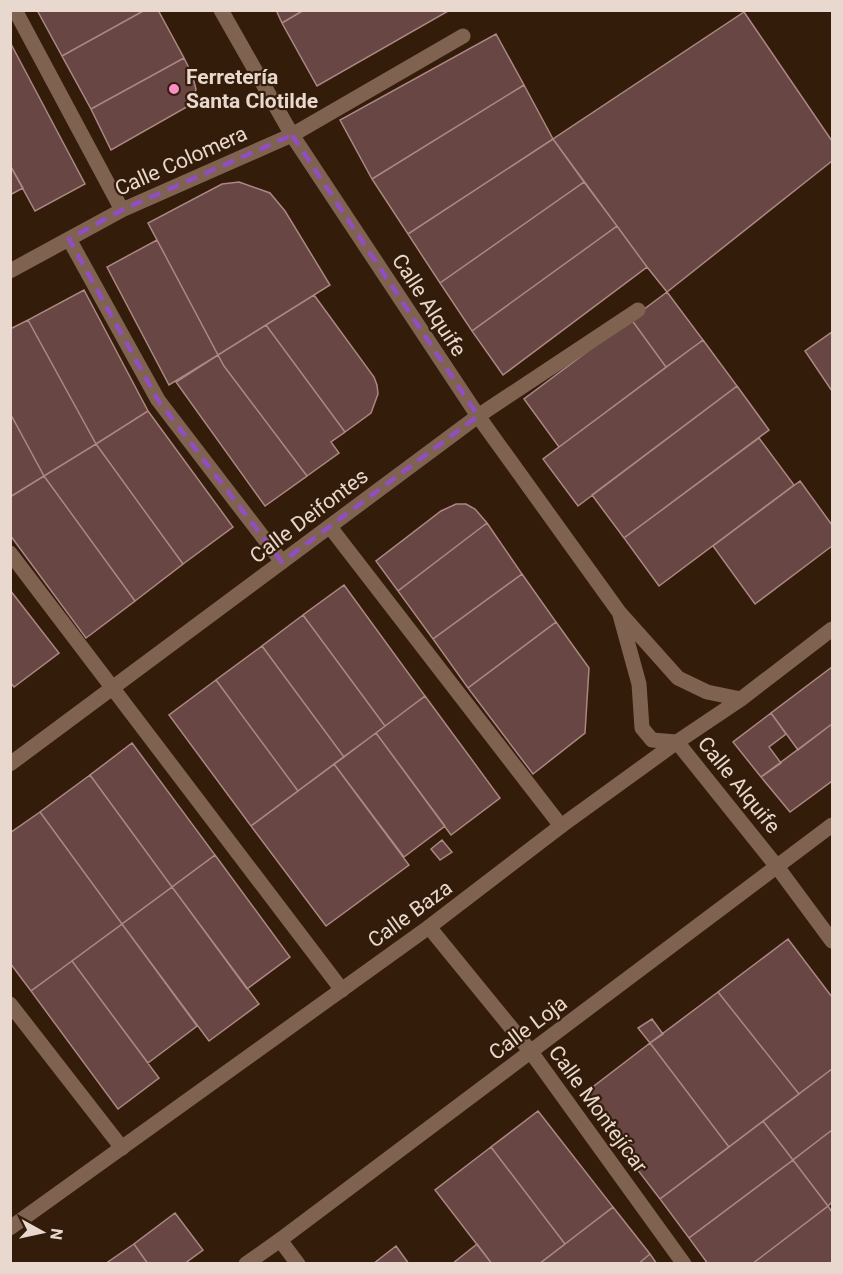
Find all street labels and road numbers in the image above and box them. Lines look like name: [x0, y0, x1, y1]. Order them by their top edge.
street label: Calle Colomera: [111, 121, 251, 201]
street label: Calle Alquife: [387, 249, 471, 361]
street label: Calle Deifontes: [245, 464, 373, 568]
street label: Calle Alquife: [693, 732, 785, 838]
street label: Calle Baza: [363, 875, 457, 953]
street label: Calle Loja: [484, 991, 572, 1065]
street label: Calle Montejícar: [544, 1041, 652, 1177]

